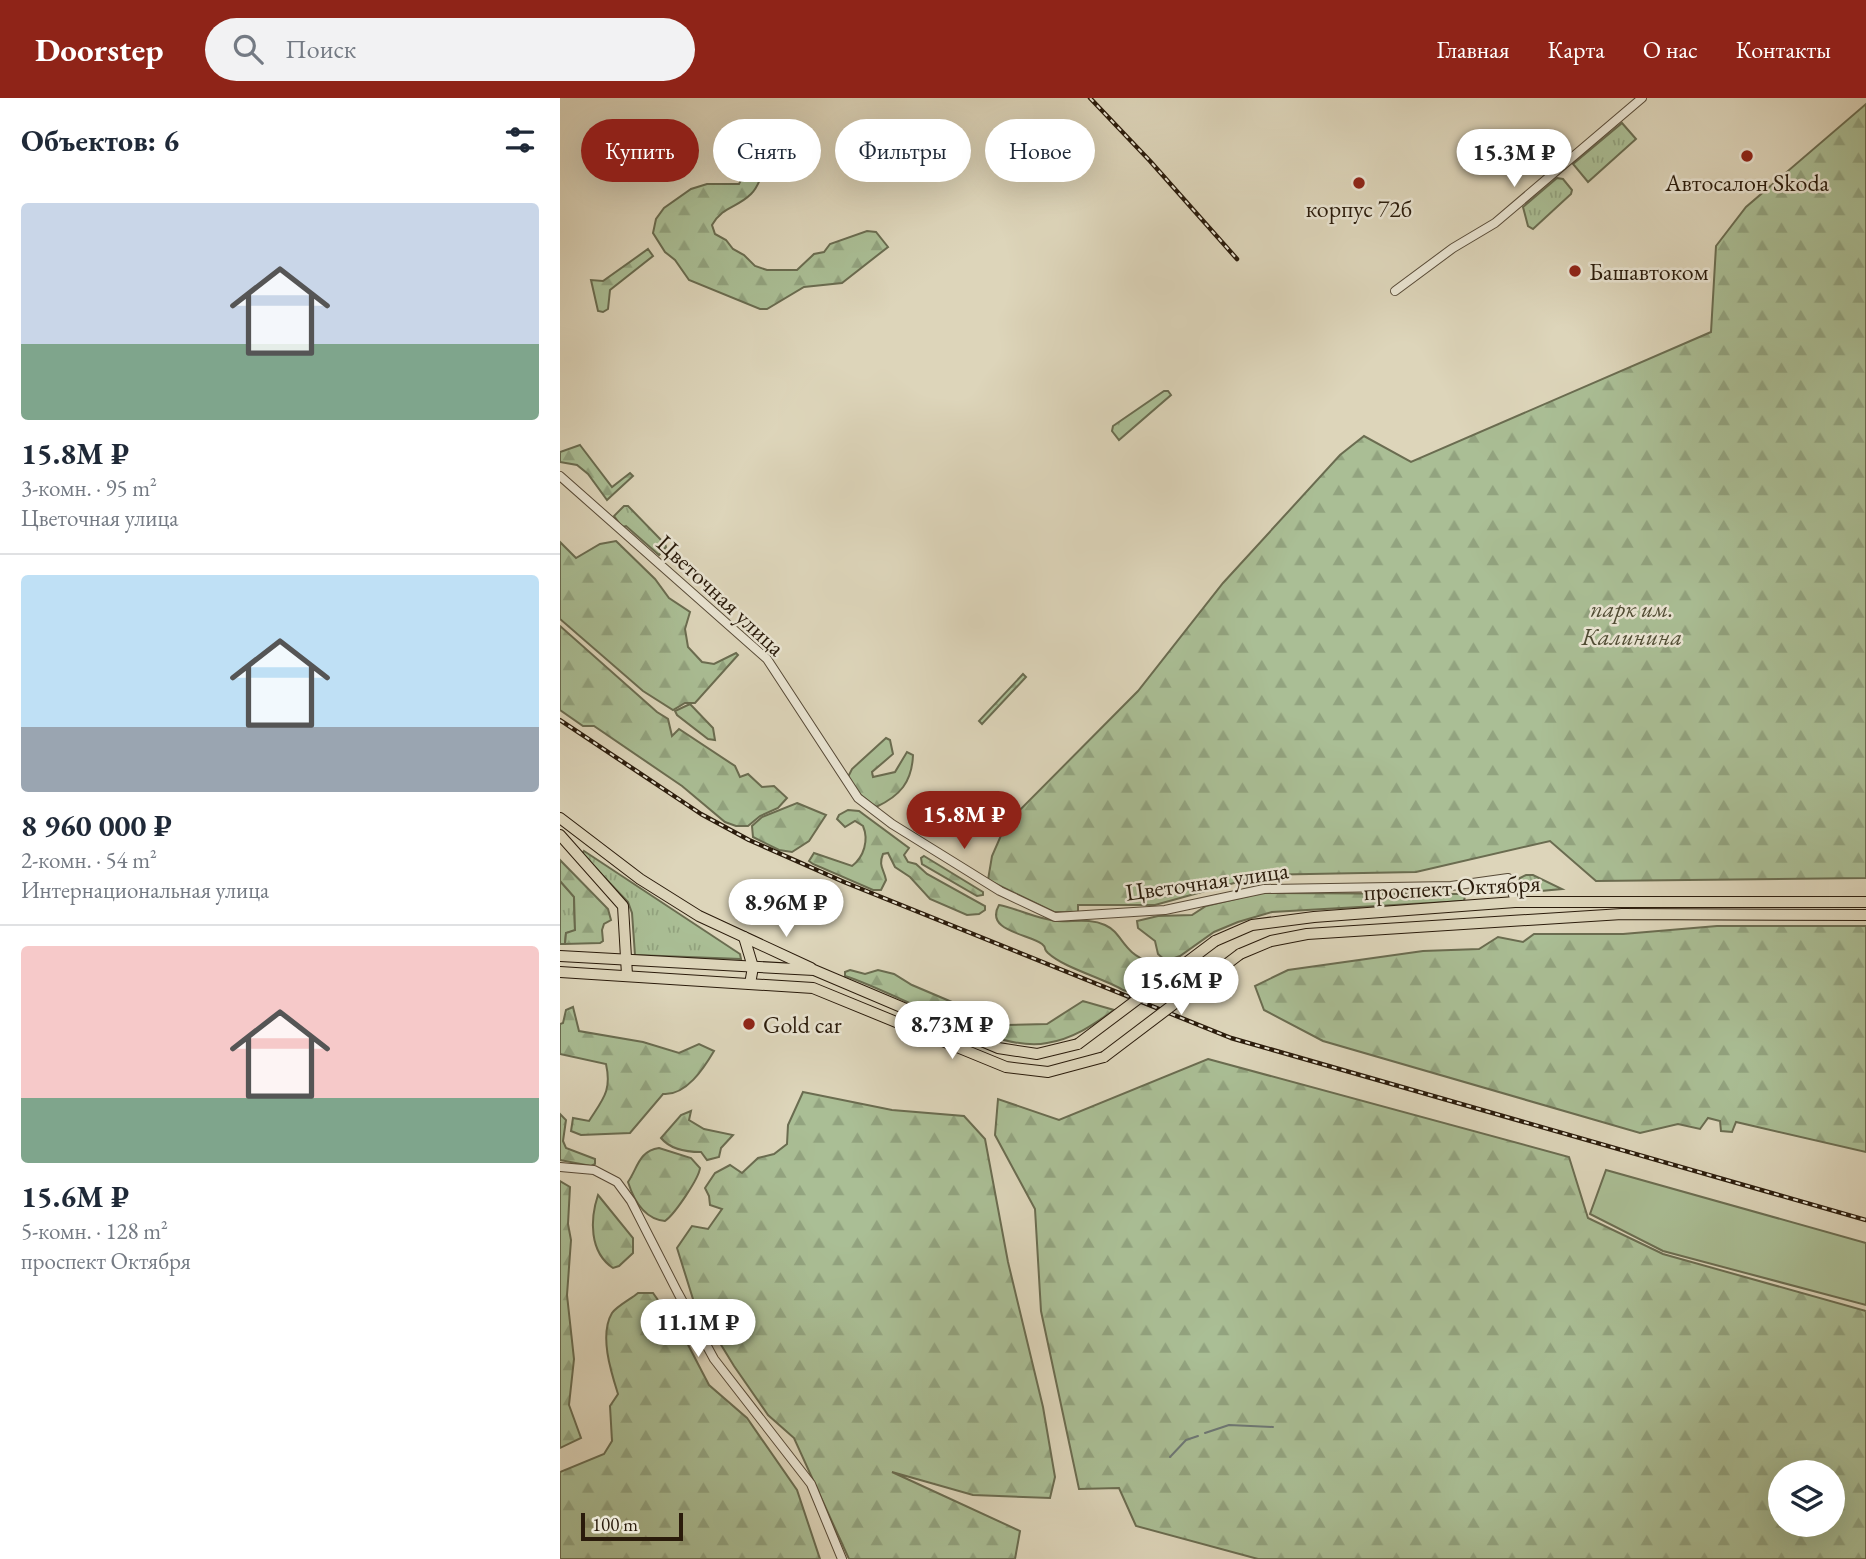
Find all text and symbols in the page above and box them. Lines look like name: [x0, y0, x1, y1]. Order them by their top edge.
search box: [205, 18, 695, 81]
text: Doorstep: [35, 28, 163, 71]
icon: search: [229, 30, 267, 68]
text: Поиск: [285, 32, 356, 66]
text: Главная: [1436, 34, 1510, 65]
text: Карта: [1548, 34, 1605, 65]
text: О нас: [1643, 34, 1698, 65]
text: Контакты: [1736, 34, 1831, 65]
chip: Купить: [581, 119, 699, 182]
chip: Снять: [713, 119, 821, 182]
chip: Фильтры: [835, 119, 971, 182]
chip: Новое: [985, 119, 1095, 182]
text: Объектов: 6: [21, 121, 179, 160]
icon: filters: [501, 121, 539, 159]
pin: 15.3M ₽: [1449, 130, 1579, 189]
text: 15.3M ₽: [1473, 137, 1555, 167]
marker: Автосалон Skoda: [1739, 148, 1755, 164]
place label: Автосалон Skoda: [1664, 167, 1830, 198]
marker: корпус 72б: [1351, 175, 1367, 191]
place label: корпус 72б: [1306, 193, 1412, 224]
icon: home: [217, 248, 343, 374]
place label: Башавтоком: [1589, 256, 1708, 287]
marker: Башавтоком: [1567, 263, 1583, 279]
text: 15.8M ₽: [21, 434, 129, 473]
text: 3-комн. · 95 m²: [21, 473, 157, 503]
text: Цветочная улица: [21, 503, 178, 533]
street label: Цветочная улица: [650, 528, 792, 663]
park label: парк им. Калинина: [1581, 593, 1682, 652]
icon: home: [217, 620, 343, 746]
pin: 15.8M ₽: [899, 792, 1029, 851]
text: 15.8M ₽: [923, 799, 1005, 829]
text: 8 960 000 ₽: [21, 806, 172, 845]
text: 2-комн. · 54 m²: [21, 845, 157, 875]
street label: Цветочная улица: [1123, 854, 1291, 908]
street label: проспект Октября: [1363, 867, 1542, 907]
text: Интернациональная улица: [21, 875, 269, 905]
pin: 8.96M ₽: [721, 880, 851, 939]
text: 8.96M ₽: [745, 887, 827, 917]
pin: 15.6M ₽: [1116, 958, 1246, 1017]
text: 15.6M ₽: [1140, 965, 1222, 995]
icon: home: [217, 991, 343, 1117]
pin: 8.73M ₽: [887, 1002, 1017, 1061]
place label: Gold car: [763, 1009, 842, 1040]
text: 8.73M ₽: [911, 1009, 993, 1039]
marker: Gold car: [741, 1016, 757, 1032]
text: 15.6M ₽: [21, 1177, 129, 1216]
text: 5-комн. · 128 m²: [21, 1216, 168, 1246]
text: проспект Октября: [21, 1246, 191, 1276]
pin: 11.1M ₽: [633, 1300, 763, 1359]
text: 11.1M ₽: [657, 1307, 739, 1337]
map controls: [1768, 1460, 1845, 1537]
button: layers: [1768, 1460, 1845, 1537]
scale bar: [581, 1510, 682, 1542]
text: 100 m: [592, 1512, 638, 1537]

